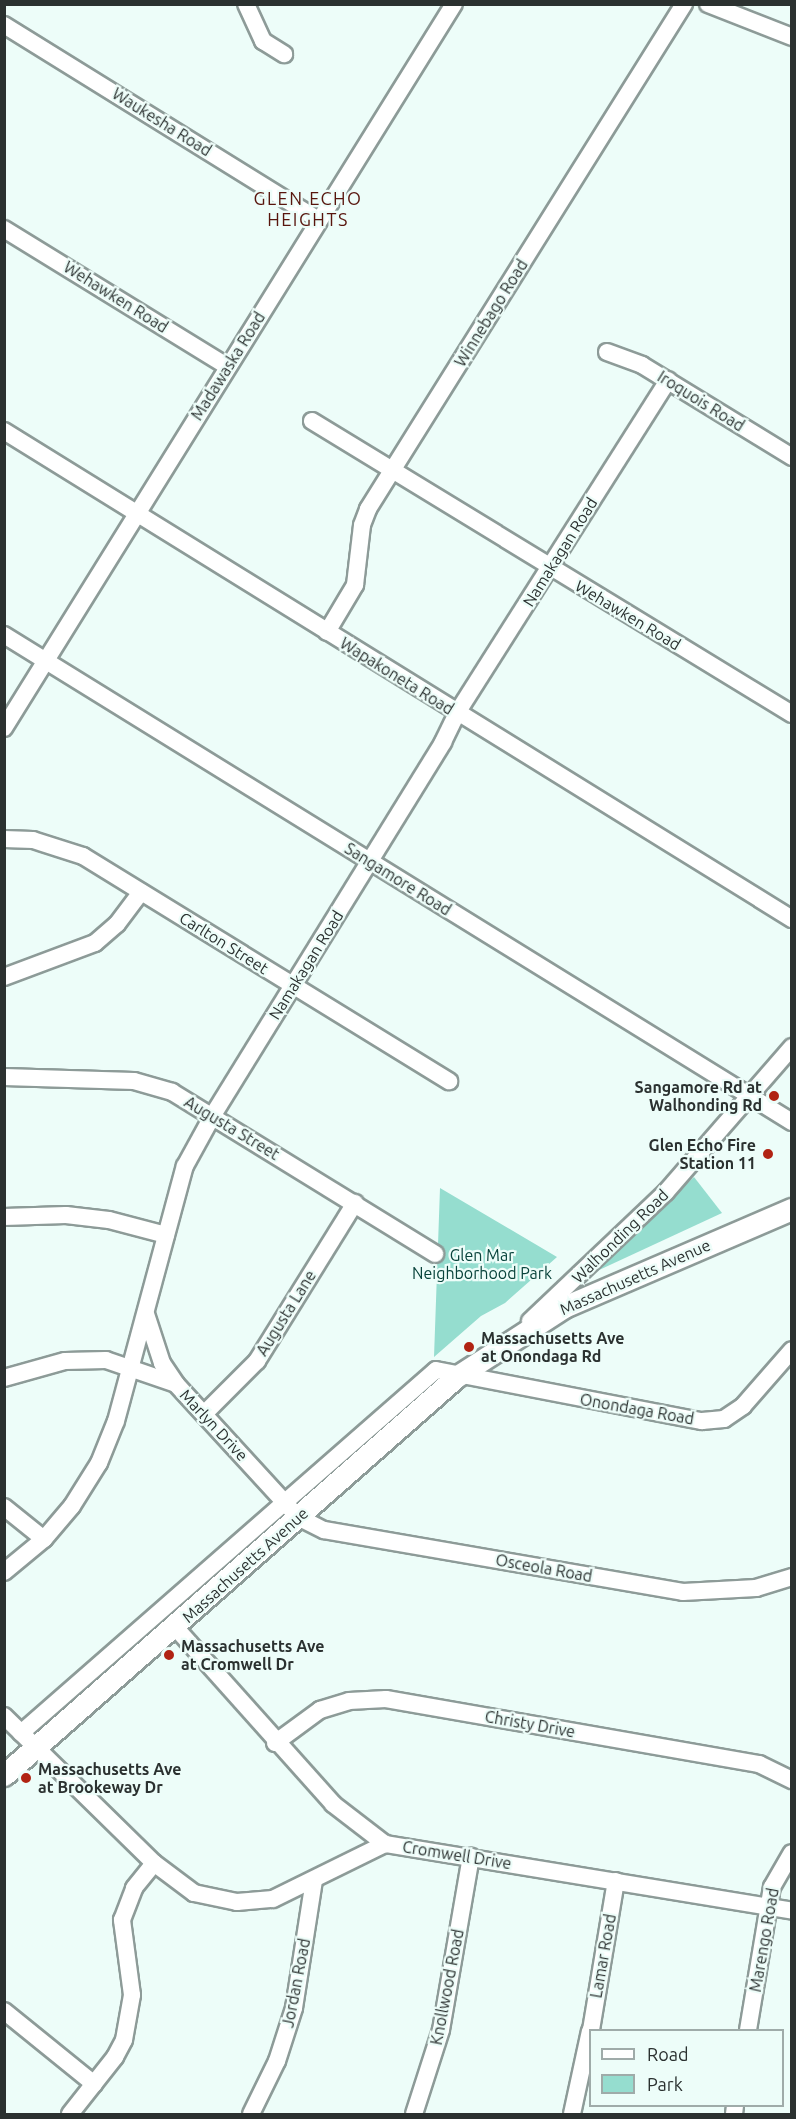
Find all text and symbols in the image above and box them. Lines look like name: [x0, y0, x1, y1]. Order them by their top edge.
street label: Waukesha Road: [109, 84, 215, 160]
district label: GLEN ECHO HEIGHTS: [253, 188, 363, 230]
street label: Winnebago Road: [450, 256, 532, 370]
street label: Wehawken Road: [60, 257, 172, 337]
street label: Madawaska Road: [187, 308, 269, 424]
street label: Iroquois Road: [654, 367, 748, 435]
street label: Namakagan Road: [519, 494, 601, 610]
street label: Wehawken Road: [572, 576, 684, 654]
street label: Wapakoneta Road: [337, 633, 457, 719]
street label: Sangamore Road: [341, 839, 455, 919]
street label: Namakagan Road: [265, 907, 347, 1023]
street label: Carlton Street: [176, 908, 272, 978]
place label: Sangamore Rd at Walhonding Rd: [635, 1077, 762, 1115]
marker: Sangamore Rd at Walhonding Rd: [767, 1089, 781, 1103]
street label: Augusta Street: [181, 1092, 283, 1164]
place label: Glen Echo Fire Station 11: [649, 1135, 756, 1173]
marker: Glen Echo Fire Station 11: [761, 1147, 775, 1161]
street label: Walhonding Road: [568, 1185, 672, 1287]
street label: Massachusetts Avenue: [557, 1235, 713, 1319]
park label: Glen Mar Neighborhood Park: [412, 1245, 552, 1283]
street label: Augusta Lane: [252, 1267, 320, 1359]
place label: Massachusetts Ave at Onondaga Rd: [481, 1328, 625, 1366]
marker: Massachusetts Ave at Onondaga Rd: [462, 1340, 476, 1354]
street label: Marlyn Drive: [176, 1385, 252, 1465]
street label: Onondaga Road: [578, 1390, 696, 1428]
street label: Massachusetts Avenue: [178, 1503, 312, 1627]
street label: Osceola Road: [494, 1550, 594, 1586]
place label: Massachusetts Ave at Cromwell Dr: [181, 1636, 325, 1674]
marker: Massachusetts Ave at Cromwell Dr: [162, 1648, 176, 1662]
street label: Christy Drive: [483, 1707, 577, 1741]
place label: Massachusetts Ave at Brookeway Dr: [38, 1759, 182, 1797]
marker: Massachusetts Ave at Brookeway Dr: [19, 1771, 33, 1785]
street label: Cromwell Drive: [401, 1837, 513, 1873]
street label: Marengo Road: [745, 1887, 783, 1993]
street label: Lamar Road: [586, 1912, 620, 2000]
street label: Knollwood Road: [426, 1927, 468, 2047]
street label: Jordan Road: [278, 1937, 314, 2029]
legend: [589, 2029, 784, 2107]
text: Road: [647, 2044, 689, 2064]
text: Park: [647, 2074, 683, 2094]

